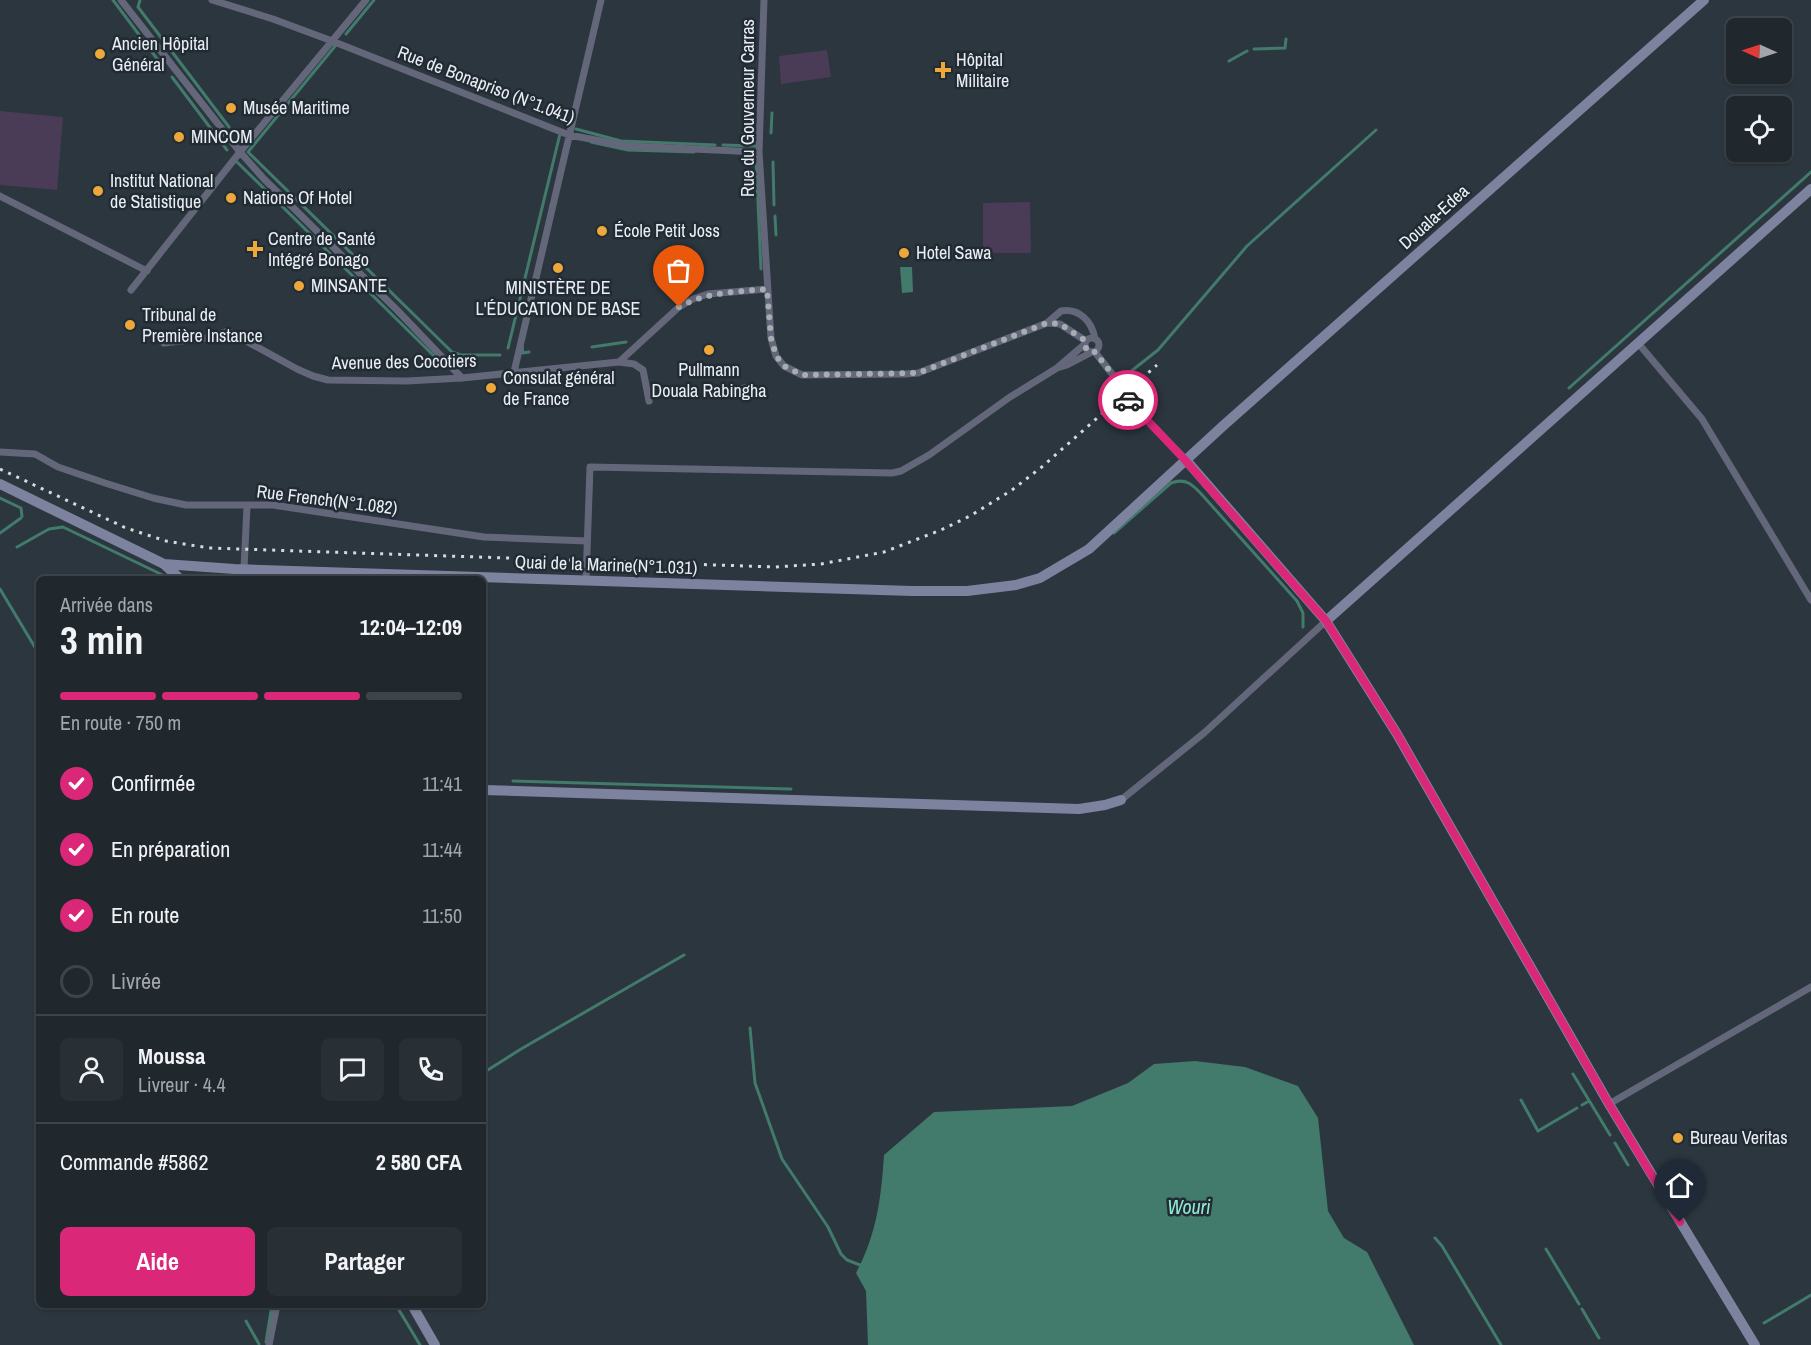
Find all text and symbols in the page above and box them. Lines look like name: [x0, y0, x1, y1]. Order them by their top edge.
north arrow: [1726, 18, 1792, 84]
map controls: [1726, 18, 1792, 162]
street label: Rue du Gouverneur Carras: [735, 19, 760, 197]
place label: Ancien Hôpital Général: [111, 31, 209, 77]
street label: Rue de Bonapriso (N°1.041): [394, 39, 578, 130]
marker: Ancien Hôpital Général: [93, 47, 107, 61]
place label: Hôpital Militaire: [956, 47, 1009, 93]
marker: Hôpital Militaire: [934, 61, 952, 79]
place label: Musée Maritime: [243, 95, 350, 120]
button: locate: [1726, 96, 1792, 162]
marker: Musée Maritime: [224, 101, 238, 115]
place label: MINCOM: [191, 124, 253, 149]
marker: MINCOM: [172, 130, 186, 144]
place label: Institut National de Statistique: [110, 168, 213, 214]
street label: Douala-Edea: [1393, 179, 1474, 255]
marker: Institut National de Statistique: [91, 184, 105, 198]
place label: Nations Of Hotel: [243, 185, 352, 210]
marker: Nations Of Hotel: [224, 191, 238, 205]
place label: École Petit Joss: [614, 218, 720, 243]
marker: École Petit Joss: [595, 224, 609, 238]
place label: Centre de Santé Intégré Bonago: [268, 226, 376, 272]
marker: Centre de Santé Intégré Bonago: [246, 240, 264, 258]
place label: Hotel Sawa: [916, 240, 991, 265]
pin: [653, 245, 704, 307]
marker: Hotel Sawa: [897, 246, 911, 260]
icon: bag: [662, 254, 695, 287]
marker: MINISTÈRE DE L'ÉDUCATION DE BASE: [551, 261, 565, 275]
place label: MINSANTE: [311, 273, 387, 298]
place label: MINISTÈRE DE L'ÉDUCATION DE BASE: [476, 275, 640, 321]
marker: MINSANTE: [292, 279, 306, 293]
place label: Tribunal de Première Instance: [142, 302, 263, 348]
marker: Tribunal de Première Instance: [123, 318, 137, 332]
marker: Pullmann Douala Rabingha: [702, 343, 716, 357]
street label: Avenue des Cocotiers: [330, 348, 477, 375]
place label: Pullmann Douala Rabingha: [652, 357, 766, 403]
place label: Consulat général de France: [503, 365, 615, 411]
courier: [1098, 370, 1158, 430]
marker: Consulat général de France: [484, 381, 498, 395]
icon: car: [1112, 384, 1145, 417]
street label: Rue French(N°1.082): [255, 478, 399, 521]
street label: Quai de la Marine(N°1.031): [514, 549, 698, 580]
text: Arrivée dans: [60, 591, 153, 618]
text: 12:04–12:09: [360, 612, 462, 642]
text: 3 min: [60, 614, 144, 666]
text: En route · 750 m: [60, 709, 181, 736]
icon: check: [60, 767, 93, 800]
text: Confirmée: [111, 768, 195, 798]
text: 11:41: [422, 770, 462, 797]
icon: check: [60, 833, 93, 866]
text: En préparation: [111, 834, 230, 864]
text: 11:44: [422, 836, 462, 863]
icon: check: [60, 899, 93, 932]
text: En route: [111, 900, 179, 930]
text: 11:50: [422, 902, 462, 929]
text: Livrée: [111, 966, 161, 996]
button: person: [60, 1038, 123, 1101]
button: chat: [321, 1038, 384, 1101]
button: phone: [399, 1038, 462, 1101]
text: Moussa: [138, 1041, 205, 1071]
text: Livreur · 4.4: [138, 1071, 226, 1098]
place label: Bureau Veritas: [1690, 1125, 1788, 1150]
marker: Bureau Veritas: [1671, 1131, 1685, 1145]
text: Commande #5862: [60, 1147, 208, 1177]
text: 2 580 CFA: [376, 1147, 462, 1177]
pin: [1654, 1160, 1705, 1222]
icon: home: [1663, 1169, 1696, 1202]
water label: Wouri: [1167, 1193, 1211, 1220]
button: Aide: [60, 1227, 255, 1296]
button: Partager: [267, 1227, 462, 1296]

